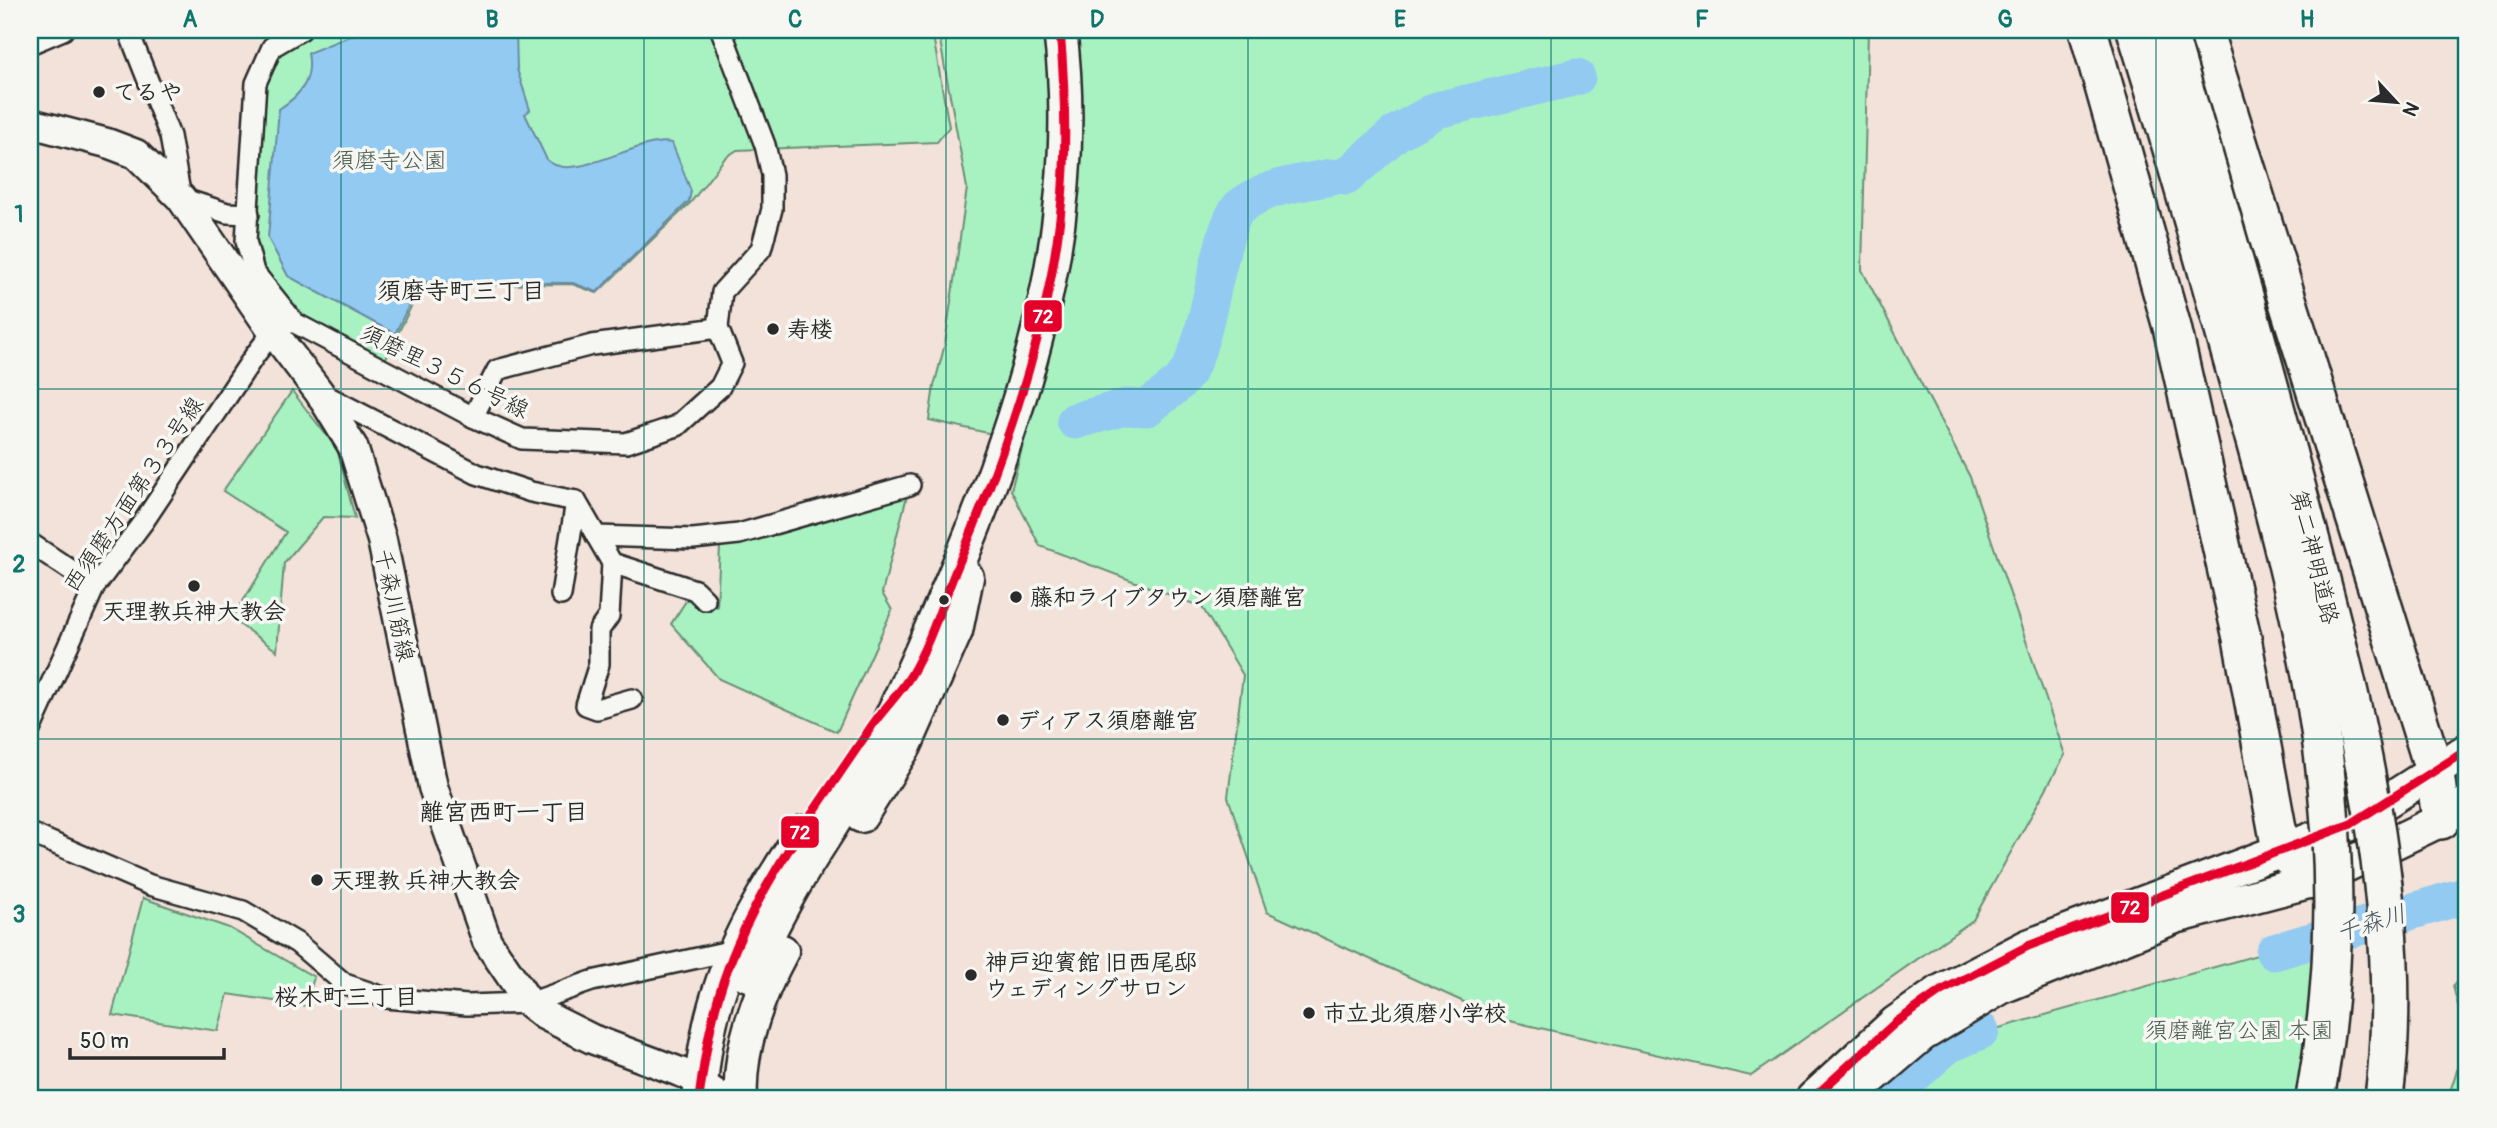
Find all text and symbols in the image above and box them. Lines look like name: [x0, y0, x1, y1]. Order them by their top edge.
text: A: [183, 5, 198, 34]
text: B: [485, 5, 499, 34]
text: C: [788, 5, 802, 34]
text: D: [1090, 5, 1104, 34]
text: E: [1394, 5, 1406, 34]
text: F: [1695, 5, 1709, 34]
text: G: [1997, 5, 2013, 34]
text: H: [2300, 5, 2314, 34]
north arrow: [2360, 66, 2430, 136]
place label: てるや: [113, 78, 182, 107]
marker: てるや: [91, 84, 107, 100]
text: N: [2397, 98, 2424, 120]
park label: 須磨寺公園: [332, 146, 447, 175]
text: 1: [15, 200, 24, 229]
district label: 須磨寺町三丁目: [377, 277, 545, 306]
line badge: 72: [1023, 299, 1063, 333]
text: 72: [1033, 305, 1054, 329]
place label: 寿楼: [787, 315, 833, 344]
street label: 須磨里３５６号線: [356, 318, 534, 425]
marker: 寿楼: [765, 321, 781, 337]
street label: 西須磨方面第３３号線: [57, 391, 210, 598]
street label: 第二神明道路: [2284, 487, 2345, 628]
street label: 千森川筋線: [368, 546, 421, 664]
text: 2: [13, 550, 26, 579]
marker: 天理教兵神大教会: [186, 578, 202, 594]
place label: 藤和ライブタウン須磨離宮: [1030, 583, 1306, 612]
marker: 藤和ライブタウン須磨離宮: [1008, 589, 1024, 605]
unlabelled marker: [937, 593, 951, 607]
place label: 天理教兵神大教会: [102, 597, 286, 626]
place label: ディアス須磨離宮: [1017, 706, 1198, 735]
marker: ディアス須磨離宮: [995, 712, 1011, 728]
district label: 離宮西町一丁目: [420, 798, 588, 827]
line badge: 72: [780, 815, 820, 849]
text: 72: [790, 821, 811, 845]
place label: 天理教 兵神大教会: [331, 866, 520, 895]
marker: 天理教 兵神大教会: [309, 872, 325, 888]
line badge: 72: [2110, 891, 2150, 924]
text: 72: [2120, 896, 2141, 920]
water label: 千森川: [2332, 899, 2410, 948]
text: 3: [13, 900, 25, 929]
place label: 神戸迎賓館 旧西尾邸 ウェディングサロン: [985, 948, 1197, 1003]
marker: 神戸迎賓館 旧西尾邸 ウェディングサロン: [963, 967, 979, 983]
district label: 桜木町三丁目: [274, 983, 418, 1012]
place label: 市立北須磨小学校: [1323, 999, 1507, 1028]
marker: 市立北須磨小学校: [1301, 1005, 1317, 1021]
scale bar: [70, 1016, 224, 1060]
park label: 須磨離宮公園 本園: [2145, 1016, 2334, 1045]
text: 50 m: [80, 1028, 129, 1055]

